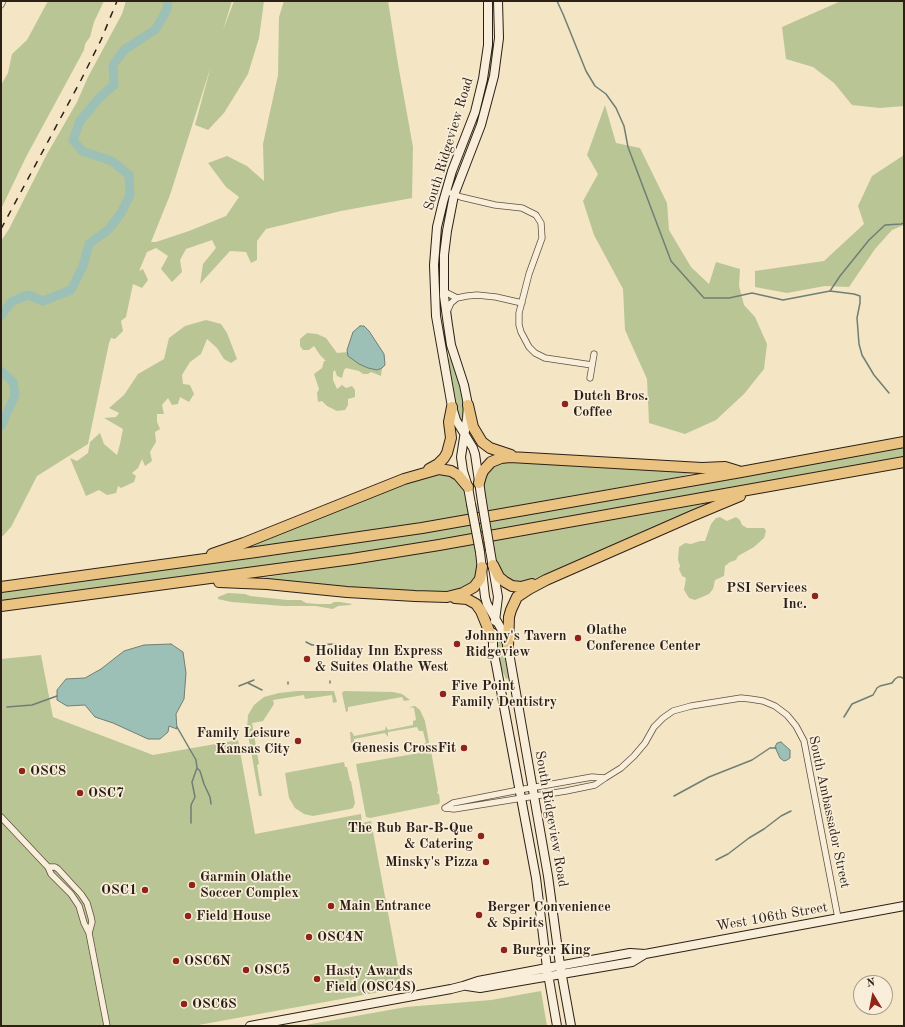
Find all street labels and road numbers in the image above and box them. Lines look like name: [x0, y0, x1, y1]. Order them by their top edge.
street label: South Ridgeview Road: [421, 75, 477, 213]
street label: South Ambassador Street: [805, 734, 853, 890]
street label: South Ridgeview Road: [531, 749, 571, 889]
street label: West 106th Street: [715, 899, 829, 935]

